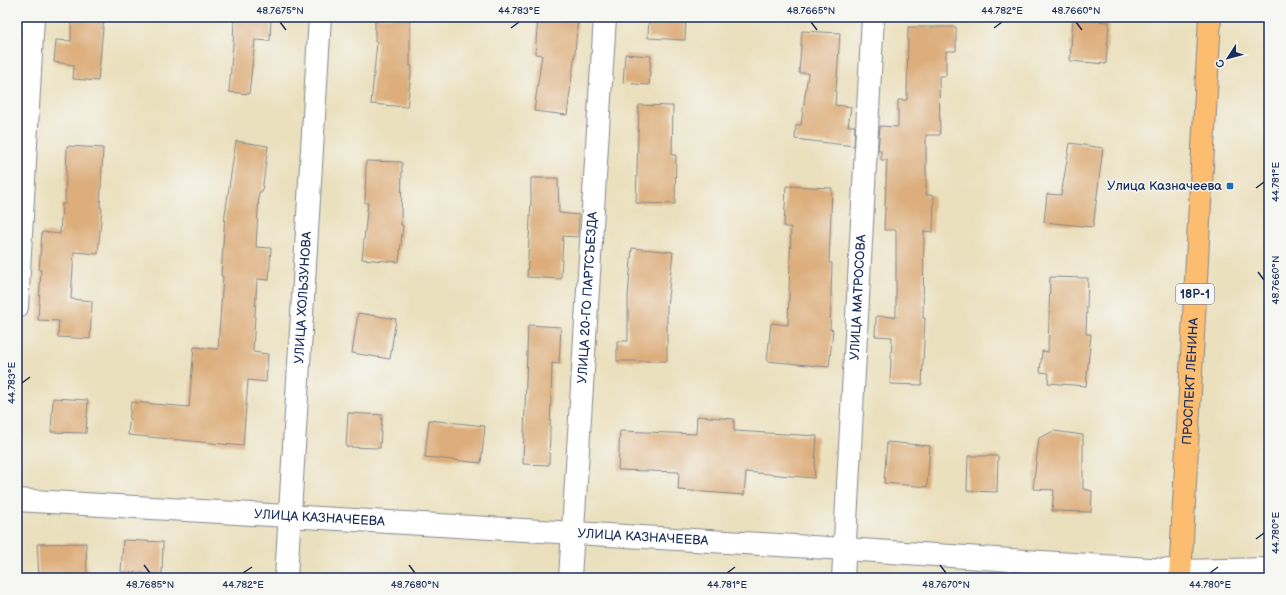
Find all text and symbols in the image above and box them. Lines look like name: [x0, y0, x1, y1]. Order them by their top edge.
text: 48.7675°N: [256, 5, 304, 17]
text: 44.783°E: [498, 5, 540, 17]
text: 48.7665°N: [787, 5, 835, 17]
text: 44.782°E: [981, 5, 1023, 17]
text: 48.7660°N: [1051, 5, 1101, 17]
north arrow: [1208, 38, 1248, 78]
text: С: [1213, 56, 1228, 71]
text: 44.781°E: [1270, 162, 1282, 202]
place label: Улица Казначеева: [1107, 178, 1222, 194]
marker: Улица Казначеева: [1225, 181, 1235, 191]
street label: УЛИЦА 20-ГО ПАРТСЪЕЗДА: [574, 211, 601, 384]
street label: УЛИЦА ХОЛЬЗУНОВА: [291, 231, 315, 364]
street label: УЛИЦА МАТРОСОВА: [847, 234, 869, 361]
text: 48.7660°N: [1270, 255, 1282, 305]
road number: 18Р-1: [1176, 284, 1214, 304]
street label: ПРОСПЕКТ ЛЕНИНА: [1179, 317, 1202, 445]
text: 44.783°E: [6, 362, 18, 404]
street label: УЛИЦА КАЗНАЧЕЕВА: [254, 506, 385, 530]
text: 44.780°E: [1270, 512, 1282, 554]
street label: УЛИЦА КАЗНАЧЕЕВА: [577, 525, 709, 549]
text: 48.7685°N: [126, 579, 174, 591]
text: 44.782°E: [222, 579, 264, 591]
text: 48.7680°N: [391, 579, 439, 591]
text: 44.781°E: [707, 579, 747, 591]
text: 48.7670°N: [922, 579, 970, 591]
text: 44.780°E: [1189, 579, 1231, 591]

